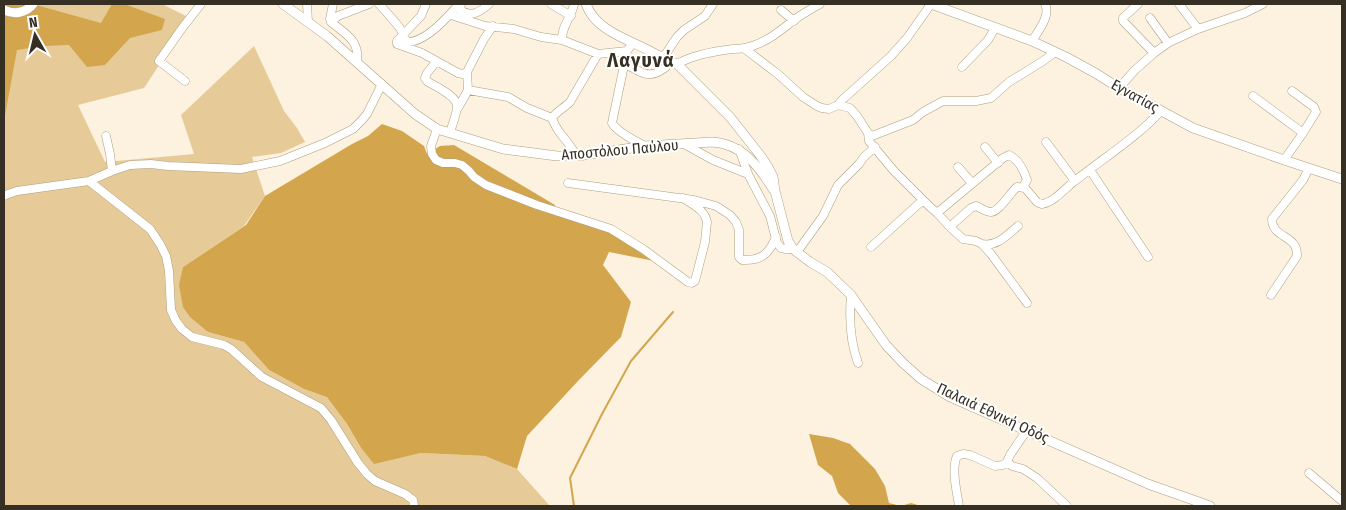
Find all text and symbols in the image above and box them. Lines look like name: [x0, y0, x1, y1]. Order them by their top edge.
north arrow: [10, 10, 60, 60]
text: N: [28, 14, 39, 32]
district label: Λαγυνά: [606, 48, 675, 72]
street label: Εγνατίας: [1108, 76, 1163, 117]
street label: Αποστόλου Παύλου: [561, 136, 679, 164]
street label: Παλαιά Εθνική Οδός: [934, 379, 1053, 447]

